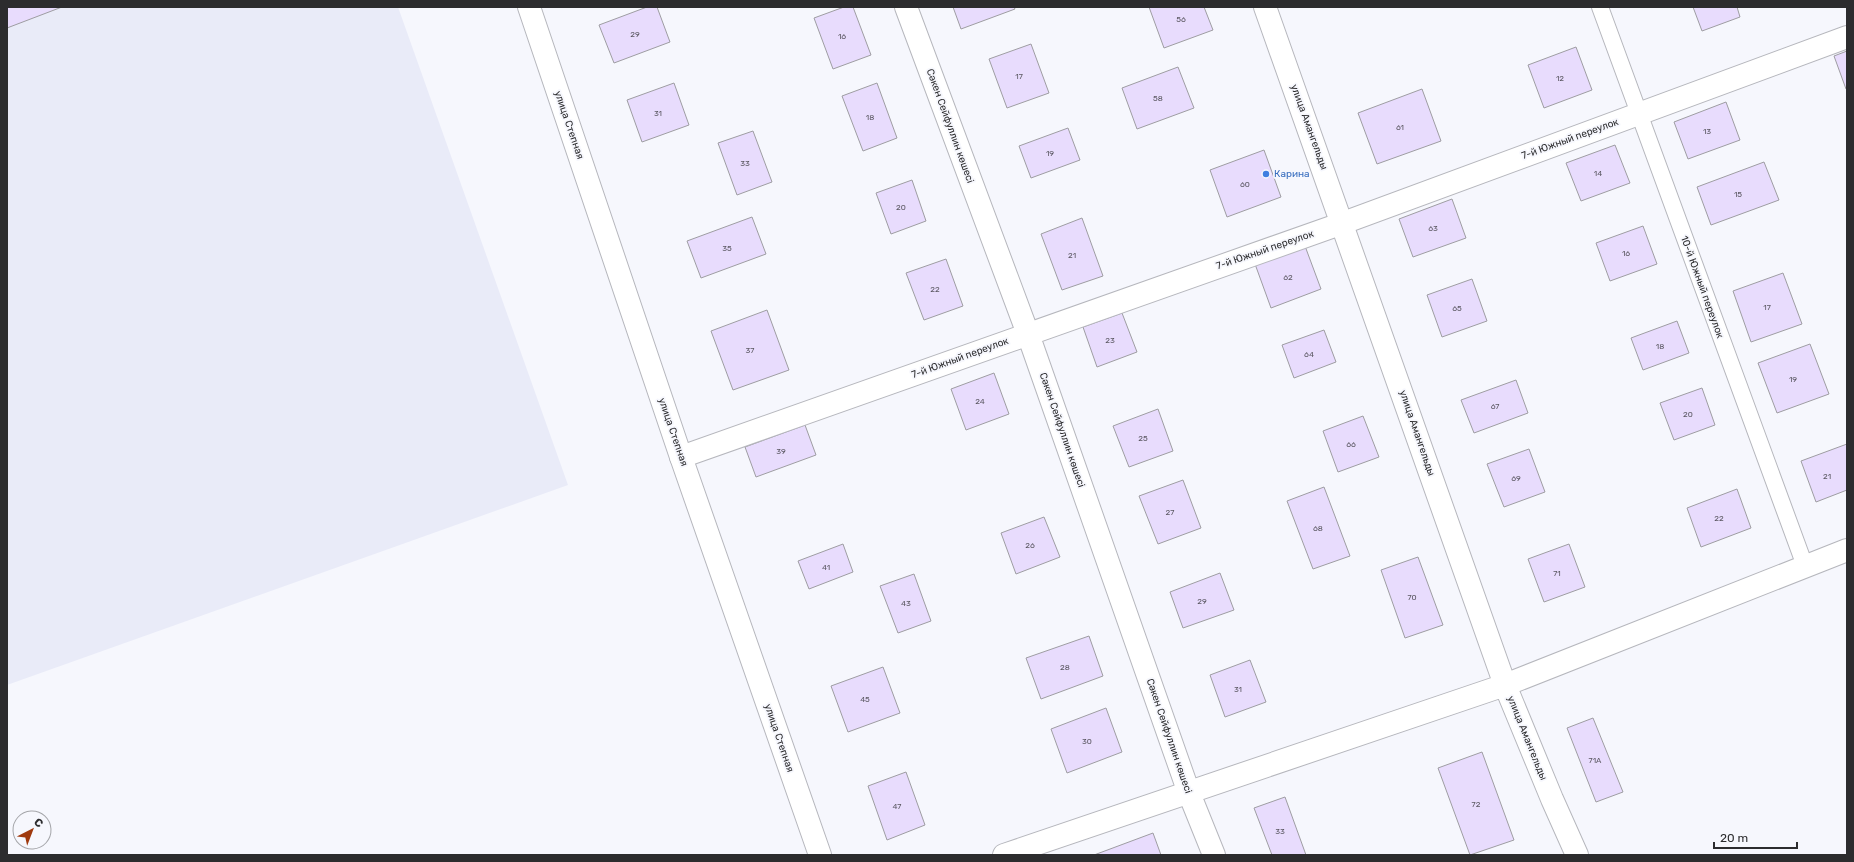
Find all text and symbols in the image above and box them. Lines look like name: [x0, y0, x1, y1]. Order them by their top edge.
house number: 56: [1176, 15, 1186, 24]
house number: 29: [630, 30, 640, 39]
house number: 16: [838, 32, 846, 41]
street label: Сәкен Сейфуллин көшесі: [924, 67, 976, 185]
house number: 17: [1015, 72, 1023, 81]
house number: 12: [1556, 74, 1564, 83]
street label: улица Амангельды: [1288, 83, 1330, 171]
street label: улица Степная: [552, 89, 586, 161]
house number: 58: [1153, 94, 1163, 103]
house number: 31: [654, 109, 662, 118]
house number: 18: [866, 113, 874, 122]
street label: 7-й Южный переулок: [1520, 116, 1621, 162]
house number: 61: [1396, 123, 1404, 132]
house number: 13: [1703, 127, 1711, 136]
house number: 19: [1046, 149, 1054, 158]
house number: 33: [740, 159, 750, 168]
place label: Карина: [1274, 168, 1310, 180]
marker: Карина: [1261, 169, 1271, 179]
house number: 14: [1594, 169, 1602, 178]
house number: 60: [1240, 180, 1250, 189]
house number: 15: [1734, 190, 1742, 199]
house number: 20: [896, 203, 906, 212]
house number: 63: [1428, 224, 1438, 233]
street label: 7-й Южный переулок: [1215, 227, 1316, 272]
street label: 10-й Южный переулок: [1678, 234, 1726, 340]
house number: 35: [722, 244, 732, 253]
house number: 16: [1622, 249, 1630, 258]
house number: 21: [1068, 251, 1076, 260]
house number: 62: [1283, 273, 1293, 282]
house number: 22: [930, 285, 940, 294]
house number: 17: [1763, 303, 1771, 312]
house number: 65: [1452, 304, 1462, 313]
street label: 7-й Южный переулок: [910, 335, 1011, 381]
house number: 23: [1105, 336, 1115, 345]
house number: 18: [1656, 342, 1664, 351]
house number: 37: [746, 346, 754, 355]
house number: 64: [1304, 350, 1314, 359]
street label: Сәкен Сейфуллин көшесі: [1037, 371, 1087, 489]
house number: 19: [1789, 375, 1797, 384]
street label: улица Амангельды: [1397, 389, 1437, 477]
street label: улица Степная: [656, 396, 690, 468]
house number: 24: [975, 397, 985, 406]
house number: 67: [1491, 402, 1499, 411]
house number: 20: [1683, 410, 1693, 419]
house number: 25: [1138, 434, 1148, 443]
house number: 66: [1346, 440, 1356, 449]
house number: 39: [776, 447, 786, 456]
house number: 21: [1823, 472, 1831, 481]
house number: 69: [1511, 474, 1521, 483]
house number: 27: [1166, 508, 1174, 517]
house number: 22: [1714, 514, 1724, 523]
house number: 68: [1313, 524, 1323, 533]
house number: 26: [1025, 541, 1035, 550]
house number: 41: [822, 563, 830, 572]
house number: 71: [1553, 569, 1561, 578]
house number: 70: [1407, 593, 1417, 602]
house number: 29: [1197, 597, 1207, 606]
house number: 43: [901, 599, 911, 608]
house number: 28: [1060, 663, 1070, 672]
street label: Сәкен Сейфуллин көшесі: [1144, 677, 1194, 795]
house number: 31: [1234, 685, 1242, 694]
street label: улица Амангельды: [1505, 694, 1549, 782]
house number: 45: [860, 695, 870, 704]
street label: улица Степная: [762, 702, 796, 774]
house number: 30: [1082, 737, 1092, 746]
house number: 71А: [1589, 756, 1602, 765]
house number: 72: [1472, 800, 1481, 809]
house number: 47: [893, 802, 901, 811]
north arrow: [12, 810, 52, 850]
text: С: [31, 816, 46, 831]
scale bar: [1714, 824, 1797, 850]
house number: 33: [1275, 827, 1285, 836]
text: 20 m: [1720, 831, 1748, 845]

